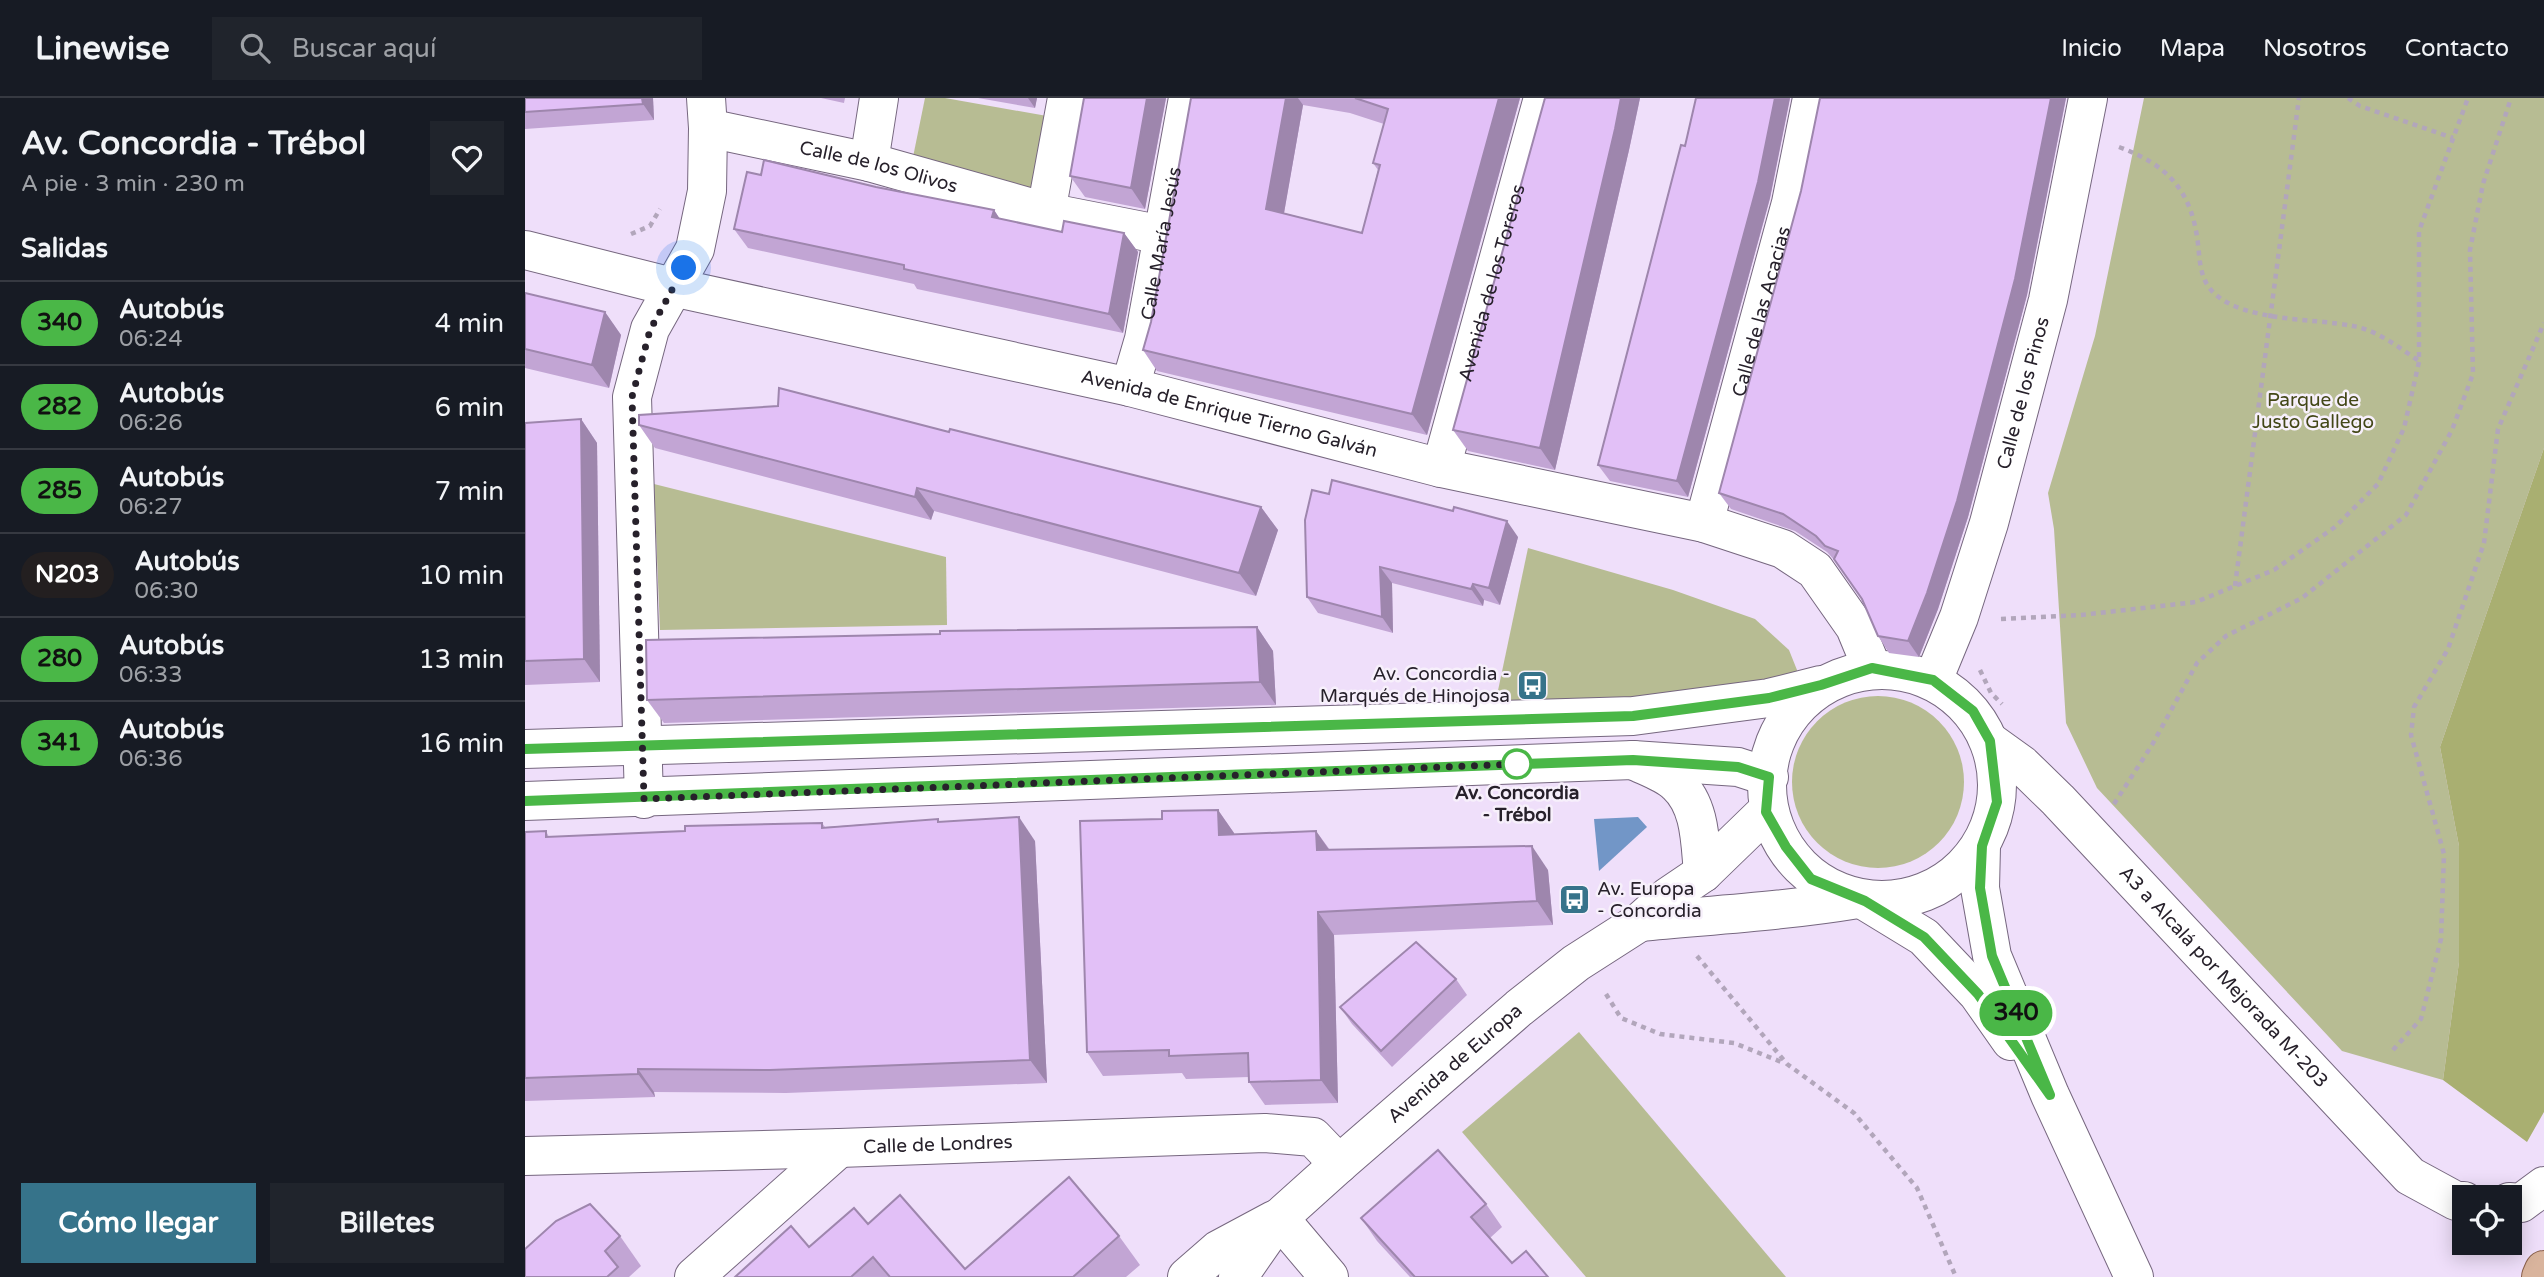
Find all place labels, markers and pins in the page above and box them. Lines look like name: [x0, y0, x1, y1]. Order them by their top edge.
place label: Av. Concordia - Marqués de Hinojosa: [1320, 663, 1510, 707]
bus stop icon: Av. Concordia - Marqués de Hinojosa: [1516, 668, 1550, 702]
marker: Av. Concordia - Trébol: [1502, 749, 1532, 779]
place label: Av. Concordia - Trébol: [1455, 782, 1579, 826]
place label: Av. Europa - Concordia: [1597, 878, 1702, 922]
bus stop icon: Av. Europa - Concordia: [1557, 883, 1591, 917]

